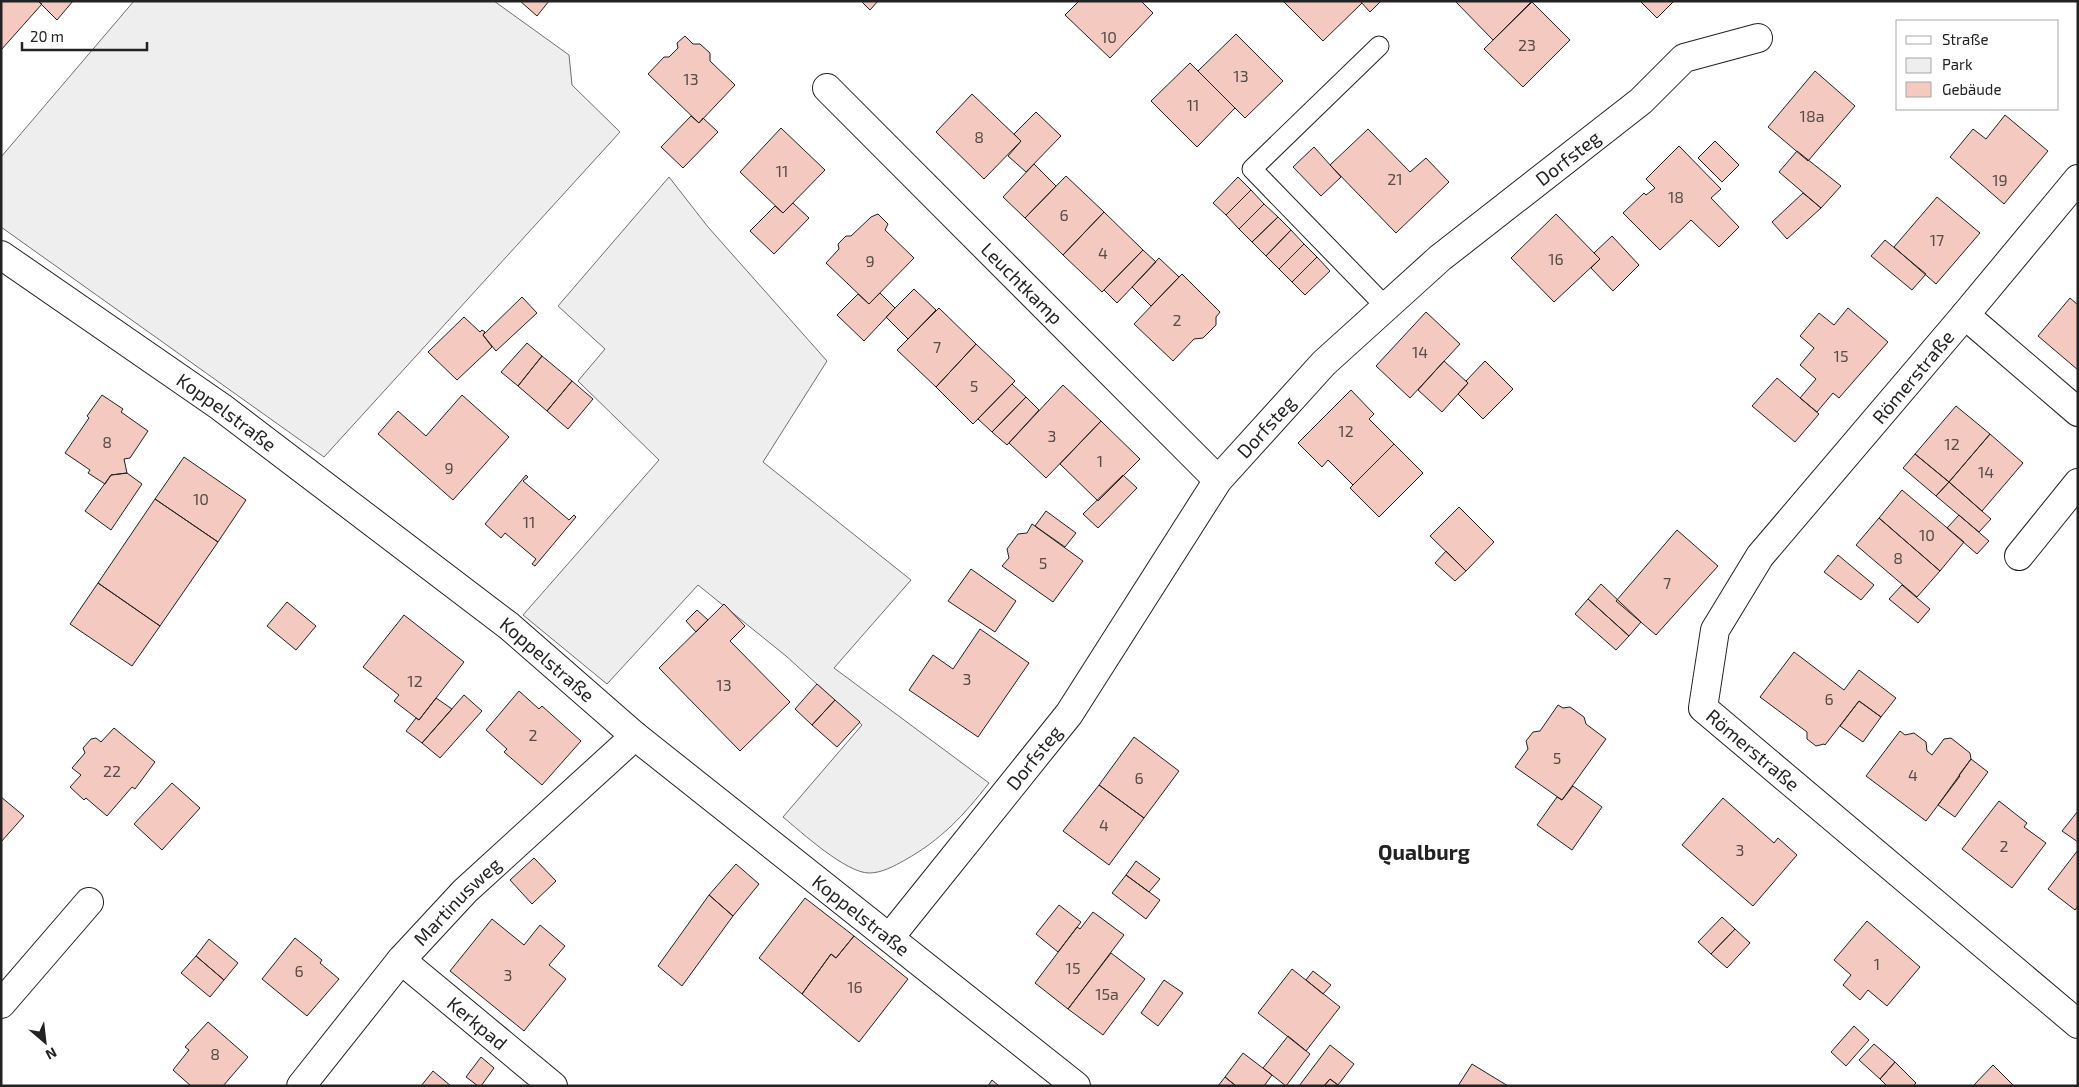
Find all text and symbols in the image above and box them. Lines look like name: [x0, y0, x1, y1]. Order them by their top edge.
scale bar: [22, 20, 148, 52]
legend: [1896, 20, 2059, 110]
text: 20 m: [30, 27, 64, 45]
house number: 10: [1101, 27, 1117, 46]
text: Straße: [1942, 30, 1988, 48]
house number: 23: [1518, 35, 1536, 54]
text: Park: [1942, 55, 1973, 73]
house number: 13: [1233, 66, 1249, 85]
house number: 13: [683, 69, 699, 88]
text: Gebäude: [1942, 80, 2001, 98]
house number: 11: [1187, 95, 1199, 114]
house number: 18a: [1800, 106, 1824, 125]
street label: Dorfsteg: [1531, 125, 1605, 190]
house number: 8: [974, 127, 984, 146]
house number: 11: [776, 161, 788, 180]
house number: 21: [1387, 169, 1403, 188]
house number: 19: [1992, 170, 2008, 189]
house number: 18: [1668, 187, 1684, 206]
house number: 6: [1059, 205, 1069, 224]
house number: 17: [1930, 230, 1944, 249]
street label: Leuchtkamp: [977, 237, 1068, 329]
house number: 4: [1098, 243, 1108, 262]
house number: 16: [1548, 249, 1564, 268]
house number: 9: [865, 251, 875, 270]
house number: 2: [1173, 310, 1182, 329]
street label: Römerstraße: [1867, 325, 1958, 428]
house number: 7: [933, 337, 941, 356]
house number: 14: [1412, 342, 1428, 361]
house number: 15: [1834, 346, 1848, 365]
street label: Koppelstraße: [173, 368, 281, 456]
house number: 5: [970, 376, 978, 395]
street label: Dorfsteg: [1232, 390, 1300, 462]
house number: 12: [1338, 421, 1354, 440]
house number: 3: [1048, 426, 1056, 445]
house number: 8: [102, 432, 112, 451]
house number: 12: [1944, 434, 1960, 453]
house number: 1: [1097, 451, 1103, 470]
house number: 9: [444, 458, 454, 477]
house number: 14: [1978, 462, 1994, 481]
house number: 10: [193, 489, 209, 508]
house number: 11: [523, 512, 535, 531]
house number: 10: [1919, 525, 1935, 544]
house number: 8: [1893, 548, 1903, 567]
house number: 5: [1039, 553, 1047, 572]
house number: 7: [1663, 573, 1671, 592]
street label: Koppelstraße: [496, 612, 599, 706]
house number: 3: [963, 669, 971, 688]
house number: 12: [407, 671, 423, 690]
house number: 13: [716, 675, 732, 694]
house number: 6: [1824, 689, 1834, 708]
street label: Römerstraße: [1702, 704, 1805, 795]
street label: Dorfsteg: [1001, 720, 1067, 794]
house number: 2: [529, 725, 538, 744]
house number: 5: [1553, 748, 1561, 767]
house number: 22: [103, 761, 121, 780]
house number: 4: [1908, 765, 1918, 784]
house number: 6: [1134, 768, 1144, 787]
house number: 4: [1099, 815, 1109, 834]
house number: 2: [2000, 836, 2009, 855]
district label: Qualburg: [1378, 839, 1470, 865]
house number: 3: [1736, 840, 1744, 859]
street label: Martinusweg: [408, 852, 505, 950]
street label: Koppelstraße: [808, 869, 915, 961]
house number: 1: [1874, 954, 1880, 973]
house number: 15: [1066, 958, 1080, 977]
house number: 6: [294, 961, 304, 980]
house number: 3: [504, 965, 512, 984]
house number: 16: [847, 977, 863, 996]
house number: 15a: [1095, 984, 1119, 1003]
street label: Kerkpad: [443, 991, 512, 1054]
north arrow: [20, 1017, 70, 1067]
text: N: [43, 1044, 60, 1064]
house number: 8: [210, 1044, 220, 1063]

